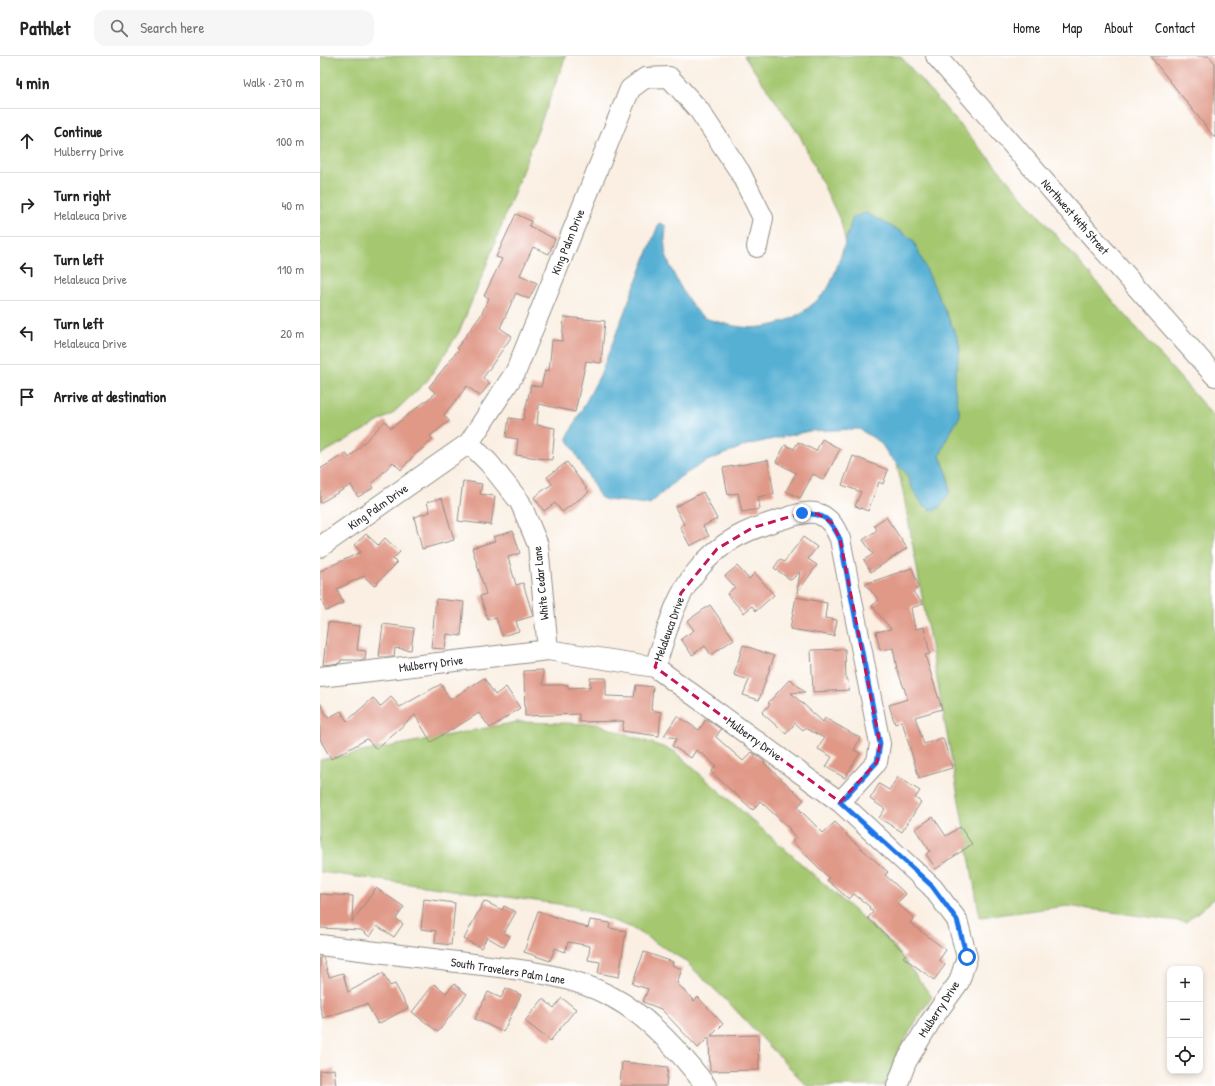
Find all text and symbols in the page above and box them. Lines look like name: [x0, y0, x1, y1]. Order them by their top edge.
search box: [94, 10, 374, 46]
text: Pathlet: [20, 15, 70, 41]
icon: search: [108, 17, 130, 39]
text: Search here: [140, 17, 204, 38]
text: Home: [1013, 18, 1040, 37]
text: Map: [1062, 18, 1082, 37]
text: About: [1104, 18, 1133, 37]
text: Contact: [1155, 18, 1195, 37]
text: 4 min: [16, 71, 49, 94]
text: Walk · 270 m: [243, 73, 304, 91]
text: Continue: [54, 121, 102, 142]
icon: ahead: [16, 130, 38, 152]
text: 100 m: [276, 132, 304, 150]
text: Mulberry Drive: [54, 142, 124, 160]
street label: Northwest 44th Street: [1038, 175, 1114, 259]
text: Turn right: [54, 185, 110, 206]
icon: right: [16, 194, 38, 216]
text: 40 m: [281, 196, 304, 214]
text: Melaleuca Drive: [54, 206, 127, 224]
street label: King Palm Drive: [547, 206, 589, 277]
text: Turn left: [54, 249, 104, 270]
icon: left: [16, 258, 38, 280]
text: 110 m: [277, 260, 304, 278]
text: Melaleuca Drive: [54, 270, 127, 288]
text: Turn left: [54, 313, 104, 334]
icon: left: [16, 322, 38, 344]
text: 20 m: [280, 324, 304, 342]
text: Melaleuca Drive: [54, 334, 127, 352]
icon: arrive: [16, 386, 38, 408]
text: Arrive at destination: [54, 386, 166, 407]
street label: King Palm Drive: [344, 480, 411, 534]
route end: [793, 504, 811, 522]
street label: White Cedar Lane: [528, 545, 553, 621]
street label: Melaleuca Drive: [649, 594, 688, 663]
street label: Mulberry Drive: [398, 651, 464, 676]
street label: Mulberry Drive: [723, 713, 786, 765]
route start: [958, 948, 976, 966]
street label: South Travelers Palm Lane: [450, 953, 567, 988]
map controls: [1167, 966, 1203, 1074]
button: +: [1167, 966, 1203, 1002]
street label: Mulberry Drive: [914, 977, 963, 1040]
button: −: [1167, 1002, 1203, 1038]
button: locate: [1167, 1038, 1203, 1074]

